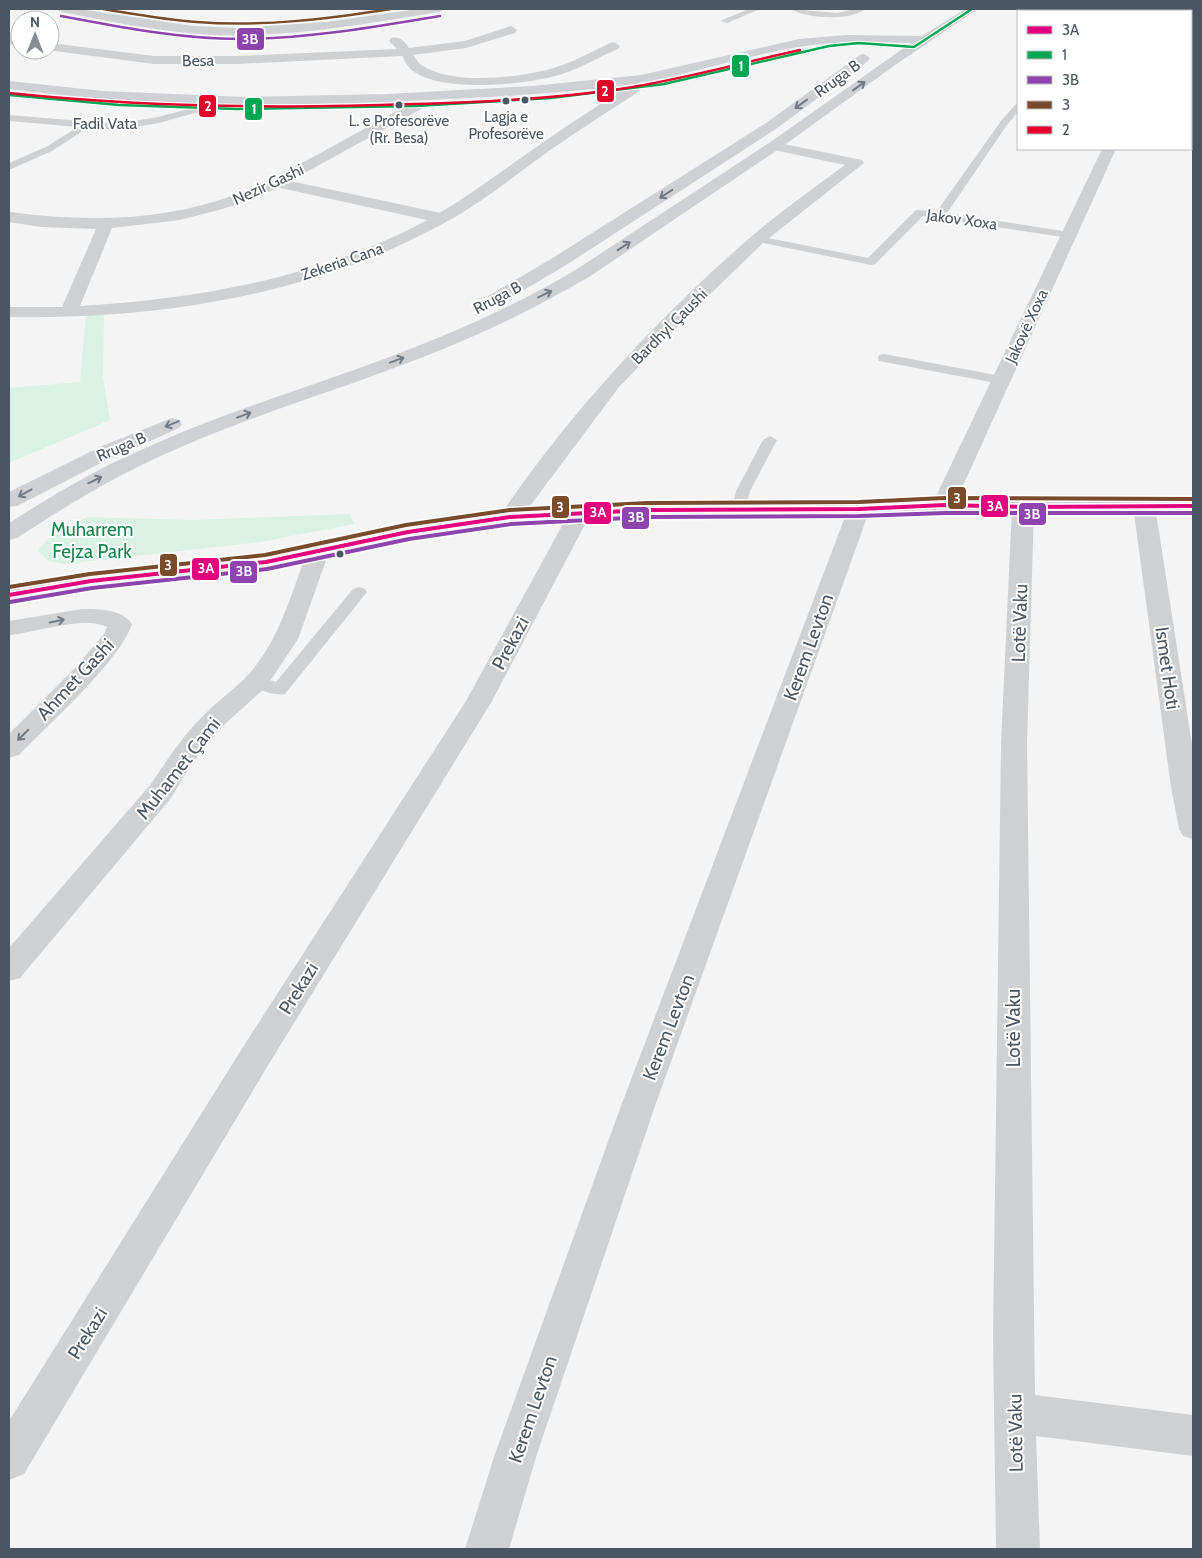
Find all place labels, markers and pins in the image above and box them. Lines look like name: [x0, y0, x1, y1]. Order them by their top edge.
unlabelled marker: [520, 95, 530, 105]
marker: Lagja e Profesorëve: [501, 96, 511, 106]
marker: L. e Profesorëve (Rr. Besa): [394, 100, 404, 110]
place label: Lagja e Profesorëve: [468, 108, 544, 143]
place label: L. e Profesorëve (Rr. Besa): [349, 112, 449, 147]
unlabelled marker: [335, 549, 345, 559]

